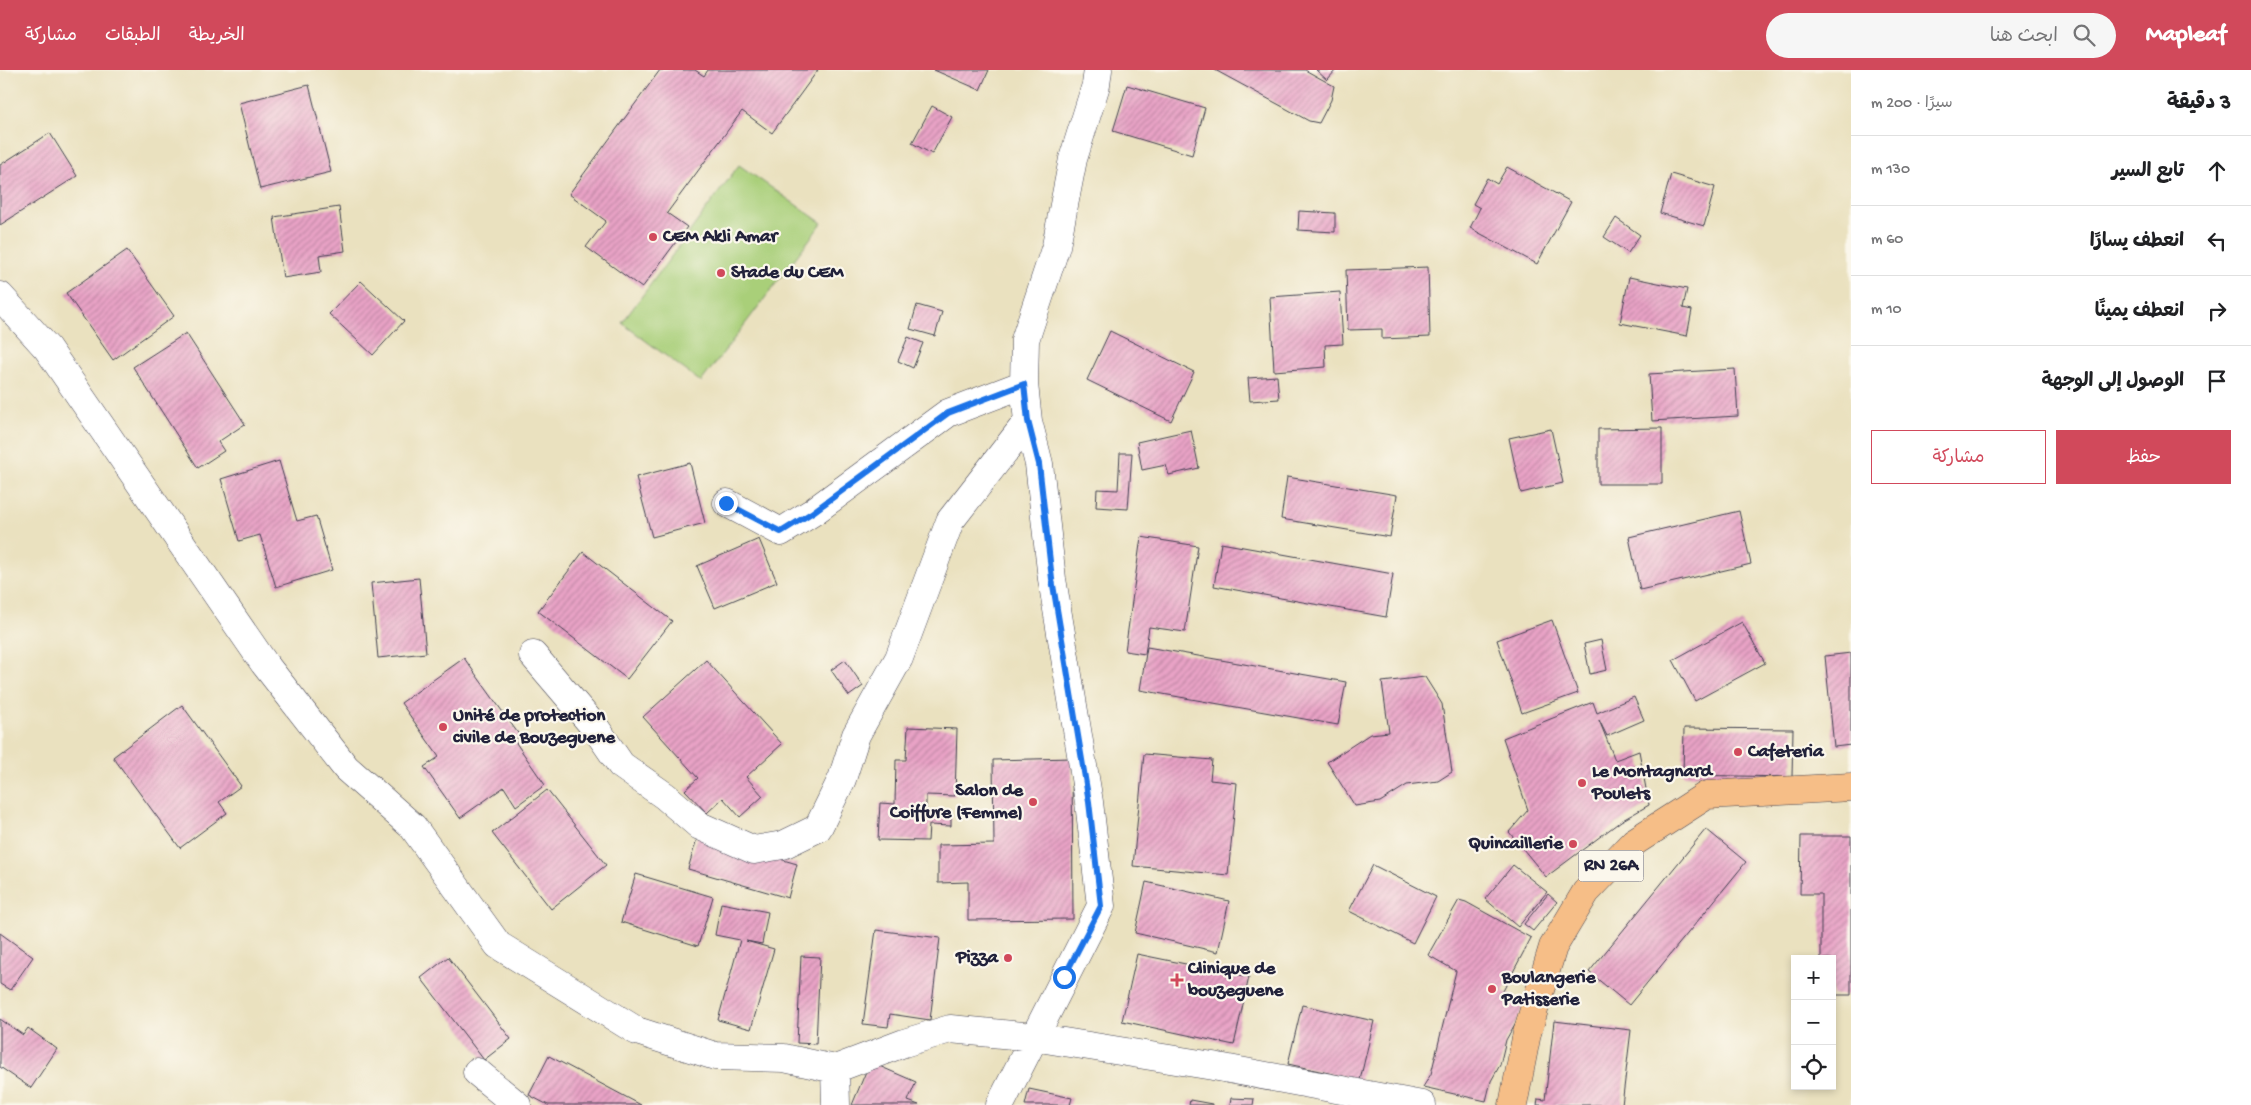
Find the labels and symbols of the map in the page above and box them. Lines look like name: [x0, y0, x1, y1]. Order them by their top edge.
place label: CEM Akli Amar: [662, 226, 780, 249]
marker: CEM Akli Amar: [647, 231, 659, 243]
place label: Stade du CEM: [731, 262, 844, 285]
marker: Stade du CEM: [715, 267, 727, 279]
route end: [715, 492, 738, 515]
place label: Unité de protection civile de Bouzeguene: [453, 705, 616, 750]
marker: Unité de protection civile de Bouzeguene: [437, 721, 449, 733]
place label: Cafeteria: [1747, 741, 1825, 764]
marker: Cafeteria: [1732, 746, 1744, 758]
place label: Le Montagnard Poulets: [1591, 761, 1714, 806]
marker: Le Montagnard Poulets: [1576, 777, 1588, 789]
place label: Salon de Coiffure (Femme): [889, 780, 1024, 825]
marker: Salon de Coiffure (Femme): [1027, 796, 1039, 808]
place label: Quincaillerie: [1468, 833, 1564, 856]
marker: Quincaillerie: [1567, 838, 1579, 850]
road number: RN 26A: [1578, 850, 1644, 881]
place label: Pizza: [955, 947, 999, 970]
marker: Pizza: [1002, 952, 1014, 964]
place label: Clinique de bouzeguene: [1187, 958, 1285, 1003]
route start: [1053, 966, 1076, 989]
place label: Boulangerie Patisserie: [1501, 967, 1597, 1012]
marker: Clinique de bouzeguene: [1170, 973, 1184, 987]
marker: Boulangerie Patisserie: [1486, 983, 1498, 995]

